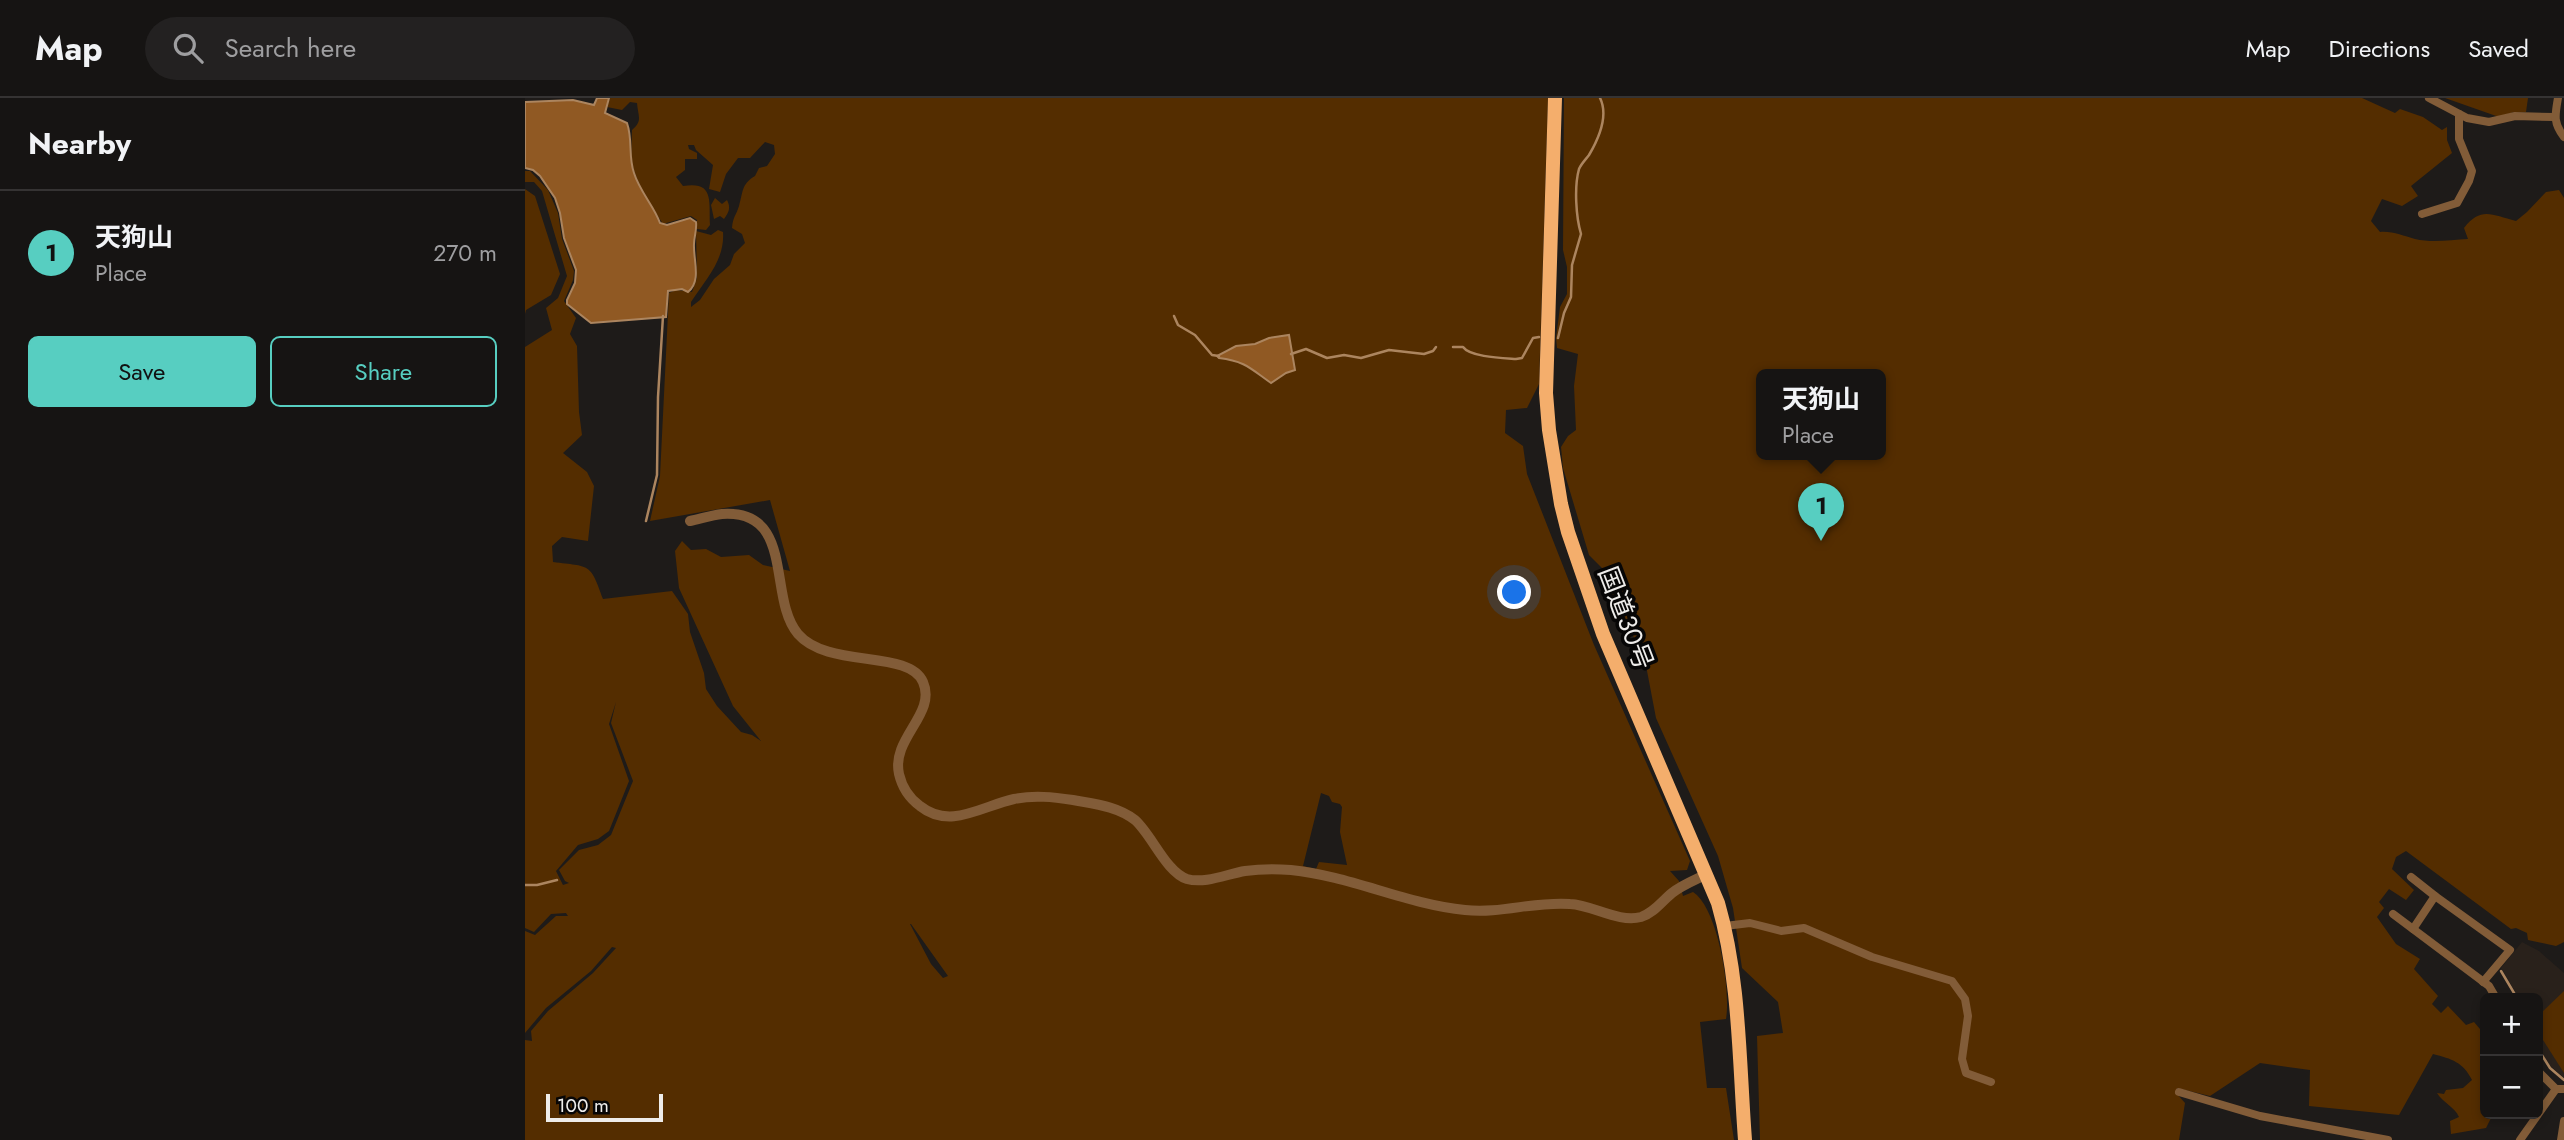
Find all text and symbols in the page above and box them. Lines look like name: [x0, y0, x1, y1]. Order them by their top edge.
search box: [145, 17, 635, 80]
text: Map: [35, 25, 103, 72]
icon: search: [169, 29, 207, 67]
text: Search here: [225, 29, 356, 67]
text: Map: [2246, 31, 2291, 66]
text: Directions: [2329, 31, 2430, 66]
text: Saved: [2468, 31, 2529, 66]
text: Nearby: [28, 122, 131, 165]
text: 天狗山: [95, 218, 173, 256]
text: 1: [45, 236, 57, 270]
text: 270 m: [433, 236, 497, 270]
text: Place: [95, 256, 147, 290]
button: Save: [28, 336, 256, 407]
button: Share: [270, 336, 497, 407]
popup: [1756, 369, 1886, 460]
text: 天狗山: [1782, 380, 1860, 418]
text: Place: [1782, 418, 1834, 452]
pin: 1: [1798, 483, 1844, 541]
street label: 国道30号: [1589, 561, 1663, 675]
your location: [1497, 575, 1531, 609]
map controls: [2480, 993, 2543, 1119]
button: +: [2480, 993, 2543, 1056]
button: −: [2480, 1056, 2543, 1119]
scale bar: [546, 1091, 663, 1123]
text: 100 m: [557, 1092, 609, 1119]

